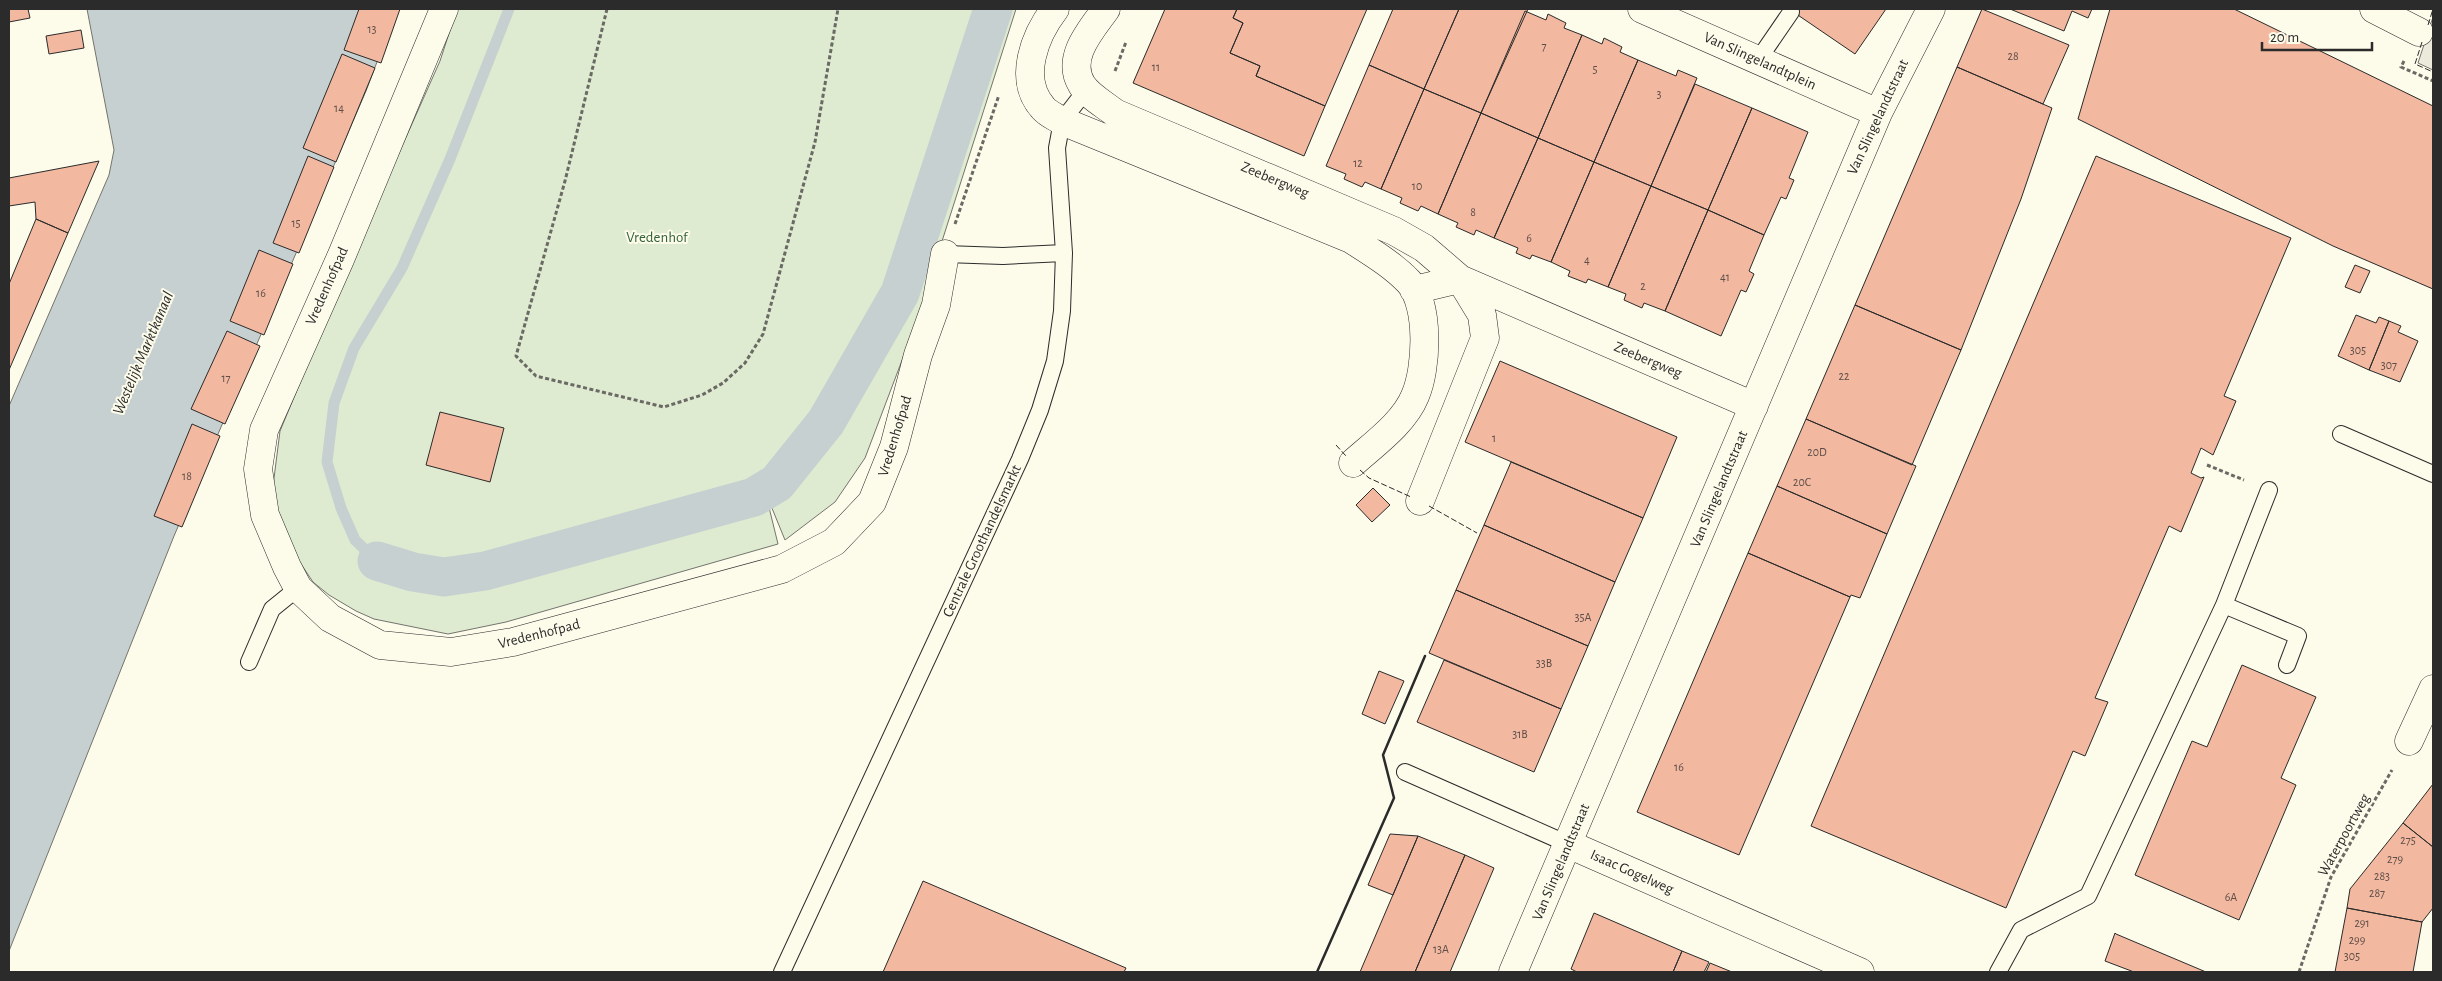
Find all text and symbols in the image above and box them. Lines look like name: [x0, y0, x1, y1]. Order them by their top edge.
scale bar: [2262, 20, 2372, 52]
house number: 13: [367, 23, 377, 35]
street label: Van Slingelandtplein: [1702, 29, 1818, 93]
text: 20 m: [2270, 30, 2299, 45]
house number: 7: [1541, 40, 1547, 52]
house number: 28: [2007, 50, 2019, 62]
street label: Van Slingelandtstraat: [1845, 57, 1911, 177]
house number: 11: [1152, 61, 1160, 73]
house number: 5: [1592, 63, 1598, 75]
house number: 3: [1657, 88, 1662, 100]
house number: 14: [334, 102, 344, 114]
house number: 12: [1353, 157, 1363, 169]
street label: Zeebergweg: [1239, 159, 1312, 201]
house number: 10: [1412, 180, 1422, 192]
house number: 8: [1470, 206, 1476, 218]
house number: 15: [291, 217, 301, 229]
park label: Vredenhof: [626, 230, 689, 245]
house number: 6: [1526, 232, 1532, 244]
street label: Vredenhofpad: [303, 245, 351, 327]
house number: 4: [1584, 254, 1590, 266]
house number: 41: [1720, 271, 1730, 283]
house number: 2: [1640, 280, 1646, 292]
house number: 16: [256, 287, 266, 299]
water label: Westelijk Marktkanaal: [110, 289, 177, 417]
street label: Zeebergweg: [1612, 339, 1685, 381]
house number: 305: [2350, 344, 2366, 356]
house number: 307: [2381, 359, 2397, 371]
house number: 22: [1839, 370, 1850, 382]
house number: 17: [221, 372, 231, 384]
street label: Vredenhofpad: [876, 394, 914, 478]
street label: Van Slingelandtstraat: [1688, 428, 1750, 550]
house number: 1: [1492, 432, 1496, 444]
house number: 20D: [1807, 446, 1827, 458]
street label: Centrale Groothandelsmarkt: [940, 462, 1024, 619]
house number: 18: [182, 470, 192, 482]
house number: 20C: [1793, 476, 1811, 488]
house number: 35A: [1575, 611, 1592, 623]
street label: Vredenhofpad: [497, 617, 582, 651]
house number: 33B: [1536, 657, 1552, 669]
house number: 31B: [1512, 728, 1528, 740]
house number: 16: [1674, 761, 1684, 773]
street label: Waterpoortweg: [2315, 791, 2373, 879]
street label: Van Slingelandtstraat: [1530, 801, 1592, 923]
house number: 275: [2400, 834, 2416, 846]
street label: Isaac Gogelweg: [1588, 847, 1676, 897]
house number: 279: [2387, 853, 2403, 865]
house number: 283: [2374, 870, 2390, 882]
house number: 287: [2369, 887, 2385, 899]
house number: 6A: [2225, 891, 2237, 903]
house number: 291: [2354, 917, 2370, 929]
house number: 299: [2349, 934, 2366, 946]
house number: 13A: [1433, 943, 1449, 955]
house number: 305: [2344, 950, 2360, 962]

